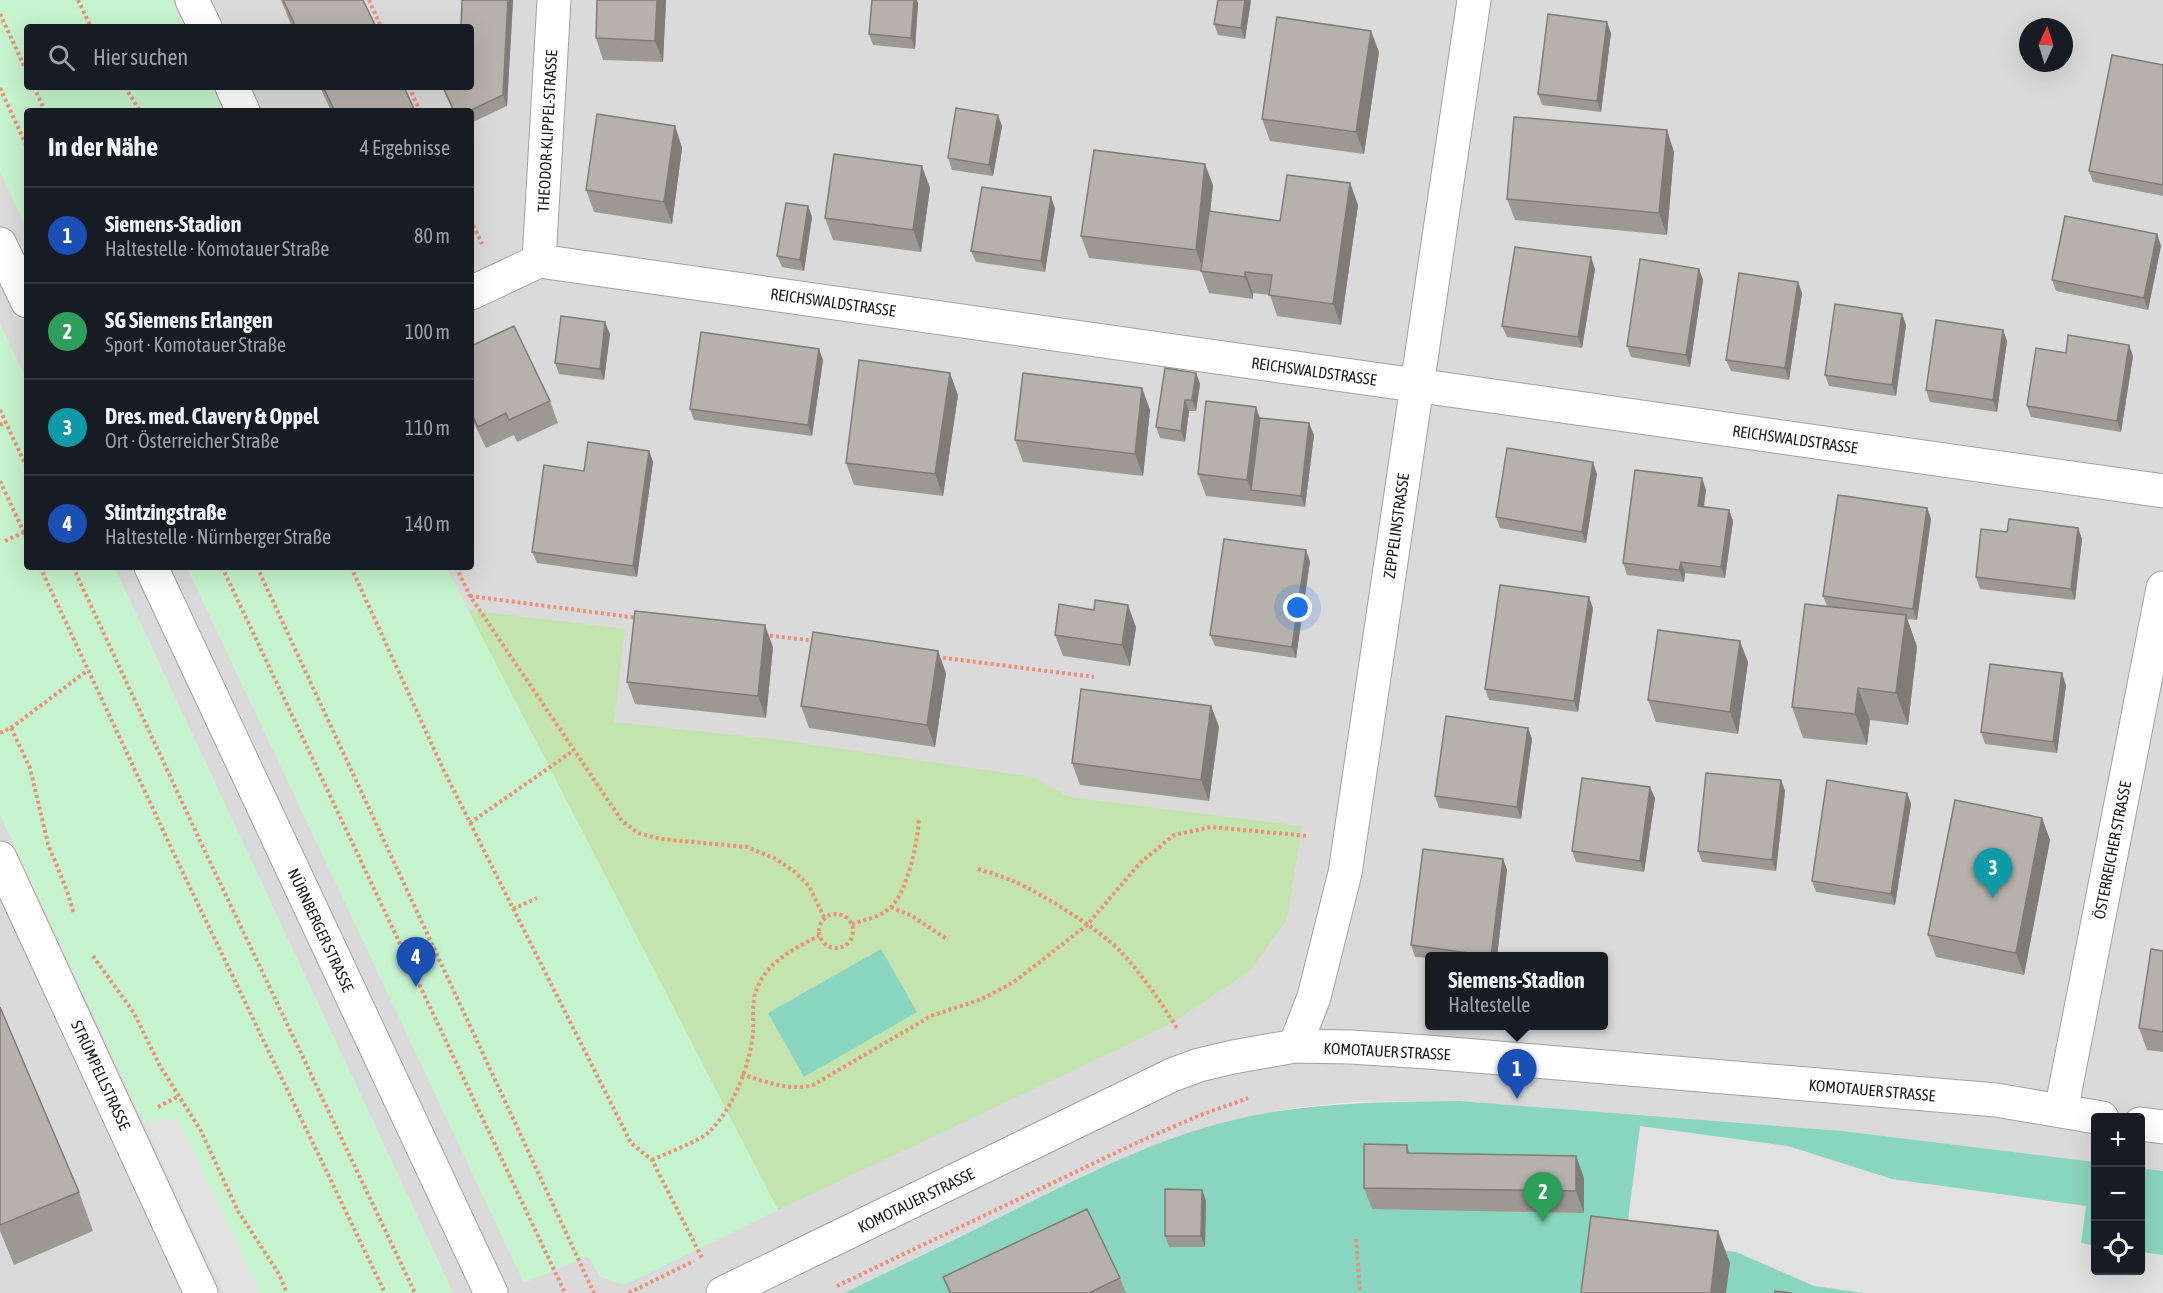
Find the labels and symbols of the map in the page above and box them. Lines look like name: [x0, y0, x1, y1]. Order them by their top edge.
north arrow: [2019, 18, 2073, 72]
street label: THEODOR-KLIPPEL-STRASSE: [534, 49, 560, 213]
street label: REICHSWALDSTRASSE: [769, 284, 897, 320]
street label: REICHSWALDSTRASSE: [1250, 353, 1378, 389]
street label: REICHSWALDSTRASSE: [1731, 421, 1859, 457]
street label: ZEPPELINSTRASSE: [1380, 472, 1412, 580]
your location: [1283, 593, 1312, 622]
street label: ÖSTERREICHER STRASSE: [2090, 779, 2134, 921]
pin: 3: [1974, 848, 2012, 898]
street label: NÜRNBERGER STRASSE: [285, 866, 358, 995]
pin: 4: [396, 938, 436, 987]
street label: STRÜMPELLSTRASSE: [68, 1017, 134, 1133]
street label: KOMOTAUER STRASSE: [1323, 1039, 1451, 1063]
pin: 1: [1498, 1050, 1537, 1099]
street label: KOMOTAUER STRASSE: [1808, 1076, 1936, 1105]
street label: KOMOTAUER STRASSE: [855, 1164, 977, 1236]
pin: 2: [1524, 1172, 1562, 1222]

